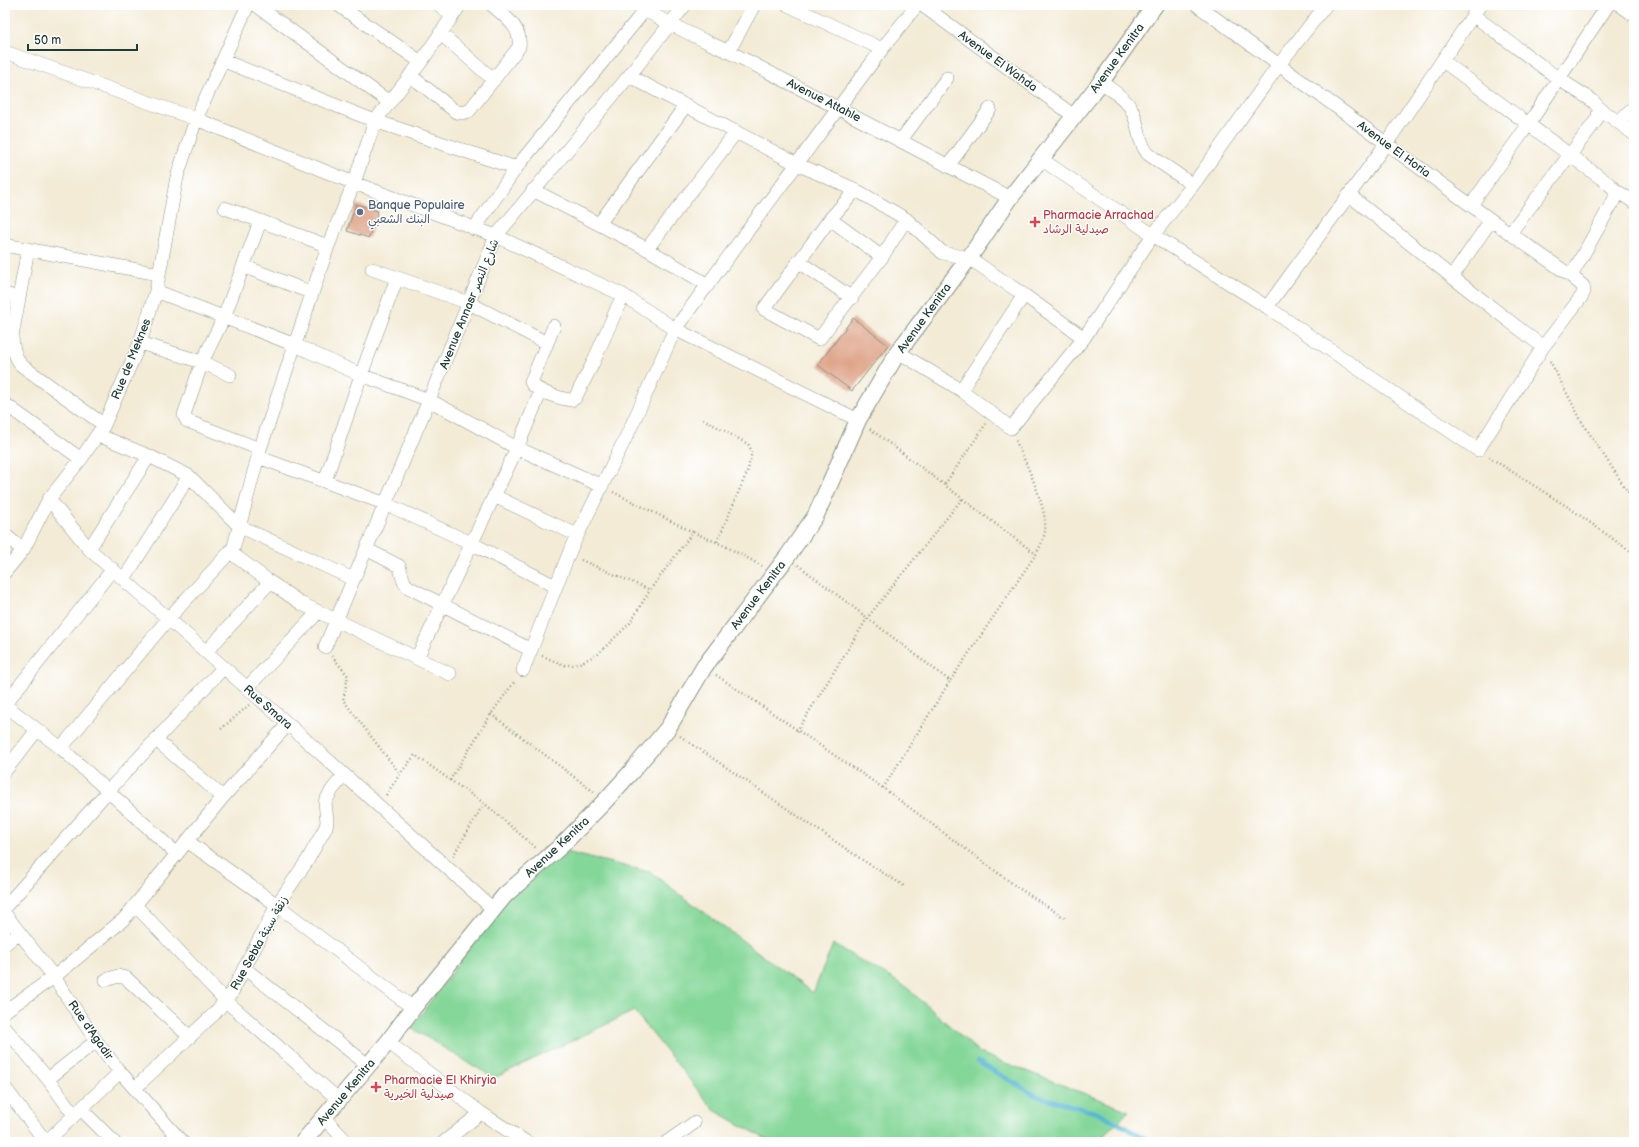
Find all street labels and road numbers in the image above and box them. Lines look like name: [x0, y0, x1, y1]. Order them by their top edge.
street label: Avenue Kenitra: [1087, 20, 1148, 96]
street label: Avenue El Wahda: [955, 28, 1040, 95]
street label: Avenue Attahle: [784, 75, 863, 126]
street label: Avenue El Horia: [1354, 118, 1433, 181]
street label: Avenue Annasr شارع النصر: [436, 237, 503, 372]
street label: Avenue Kenitra: [894, 280, 955, 356]
street label: Rue de Meknes: [108, 316, 155, 402]
street label: Avenue Kenitra: [728, 558, 789, 633]
street label: Rue Smara: [240, 682, 295, 733]
street label: Avenue Kenitra: [522, 814, 593, 881]
street label: Rue Sebta زنقة سبتة: [227, 893, 292, 993]
street label: Rue d'Agadir: [65, 998, 117, 1064]
street label: Avenue Kenitra: [314, 1056, 379, 1129]

